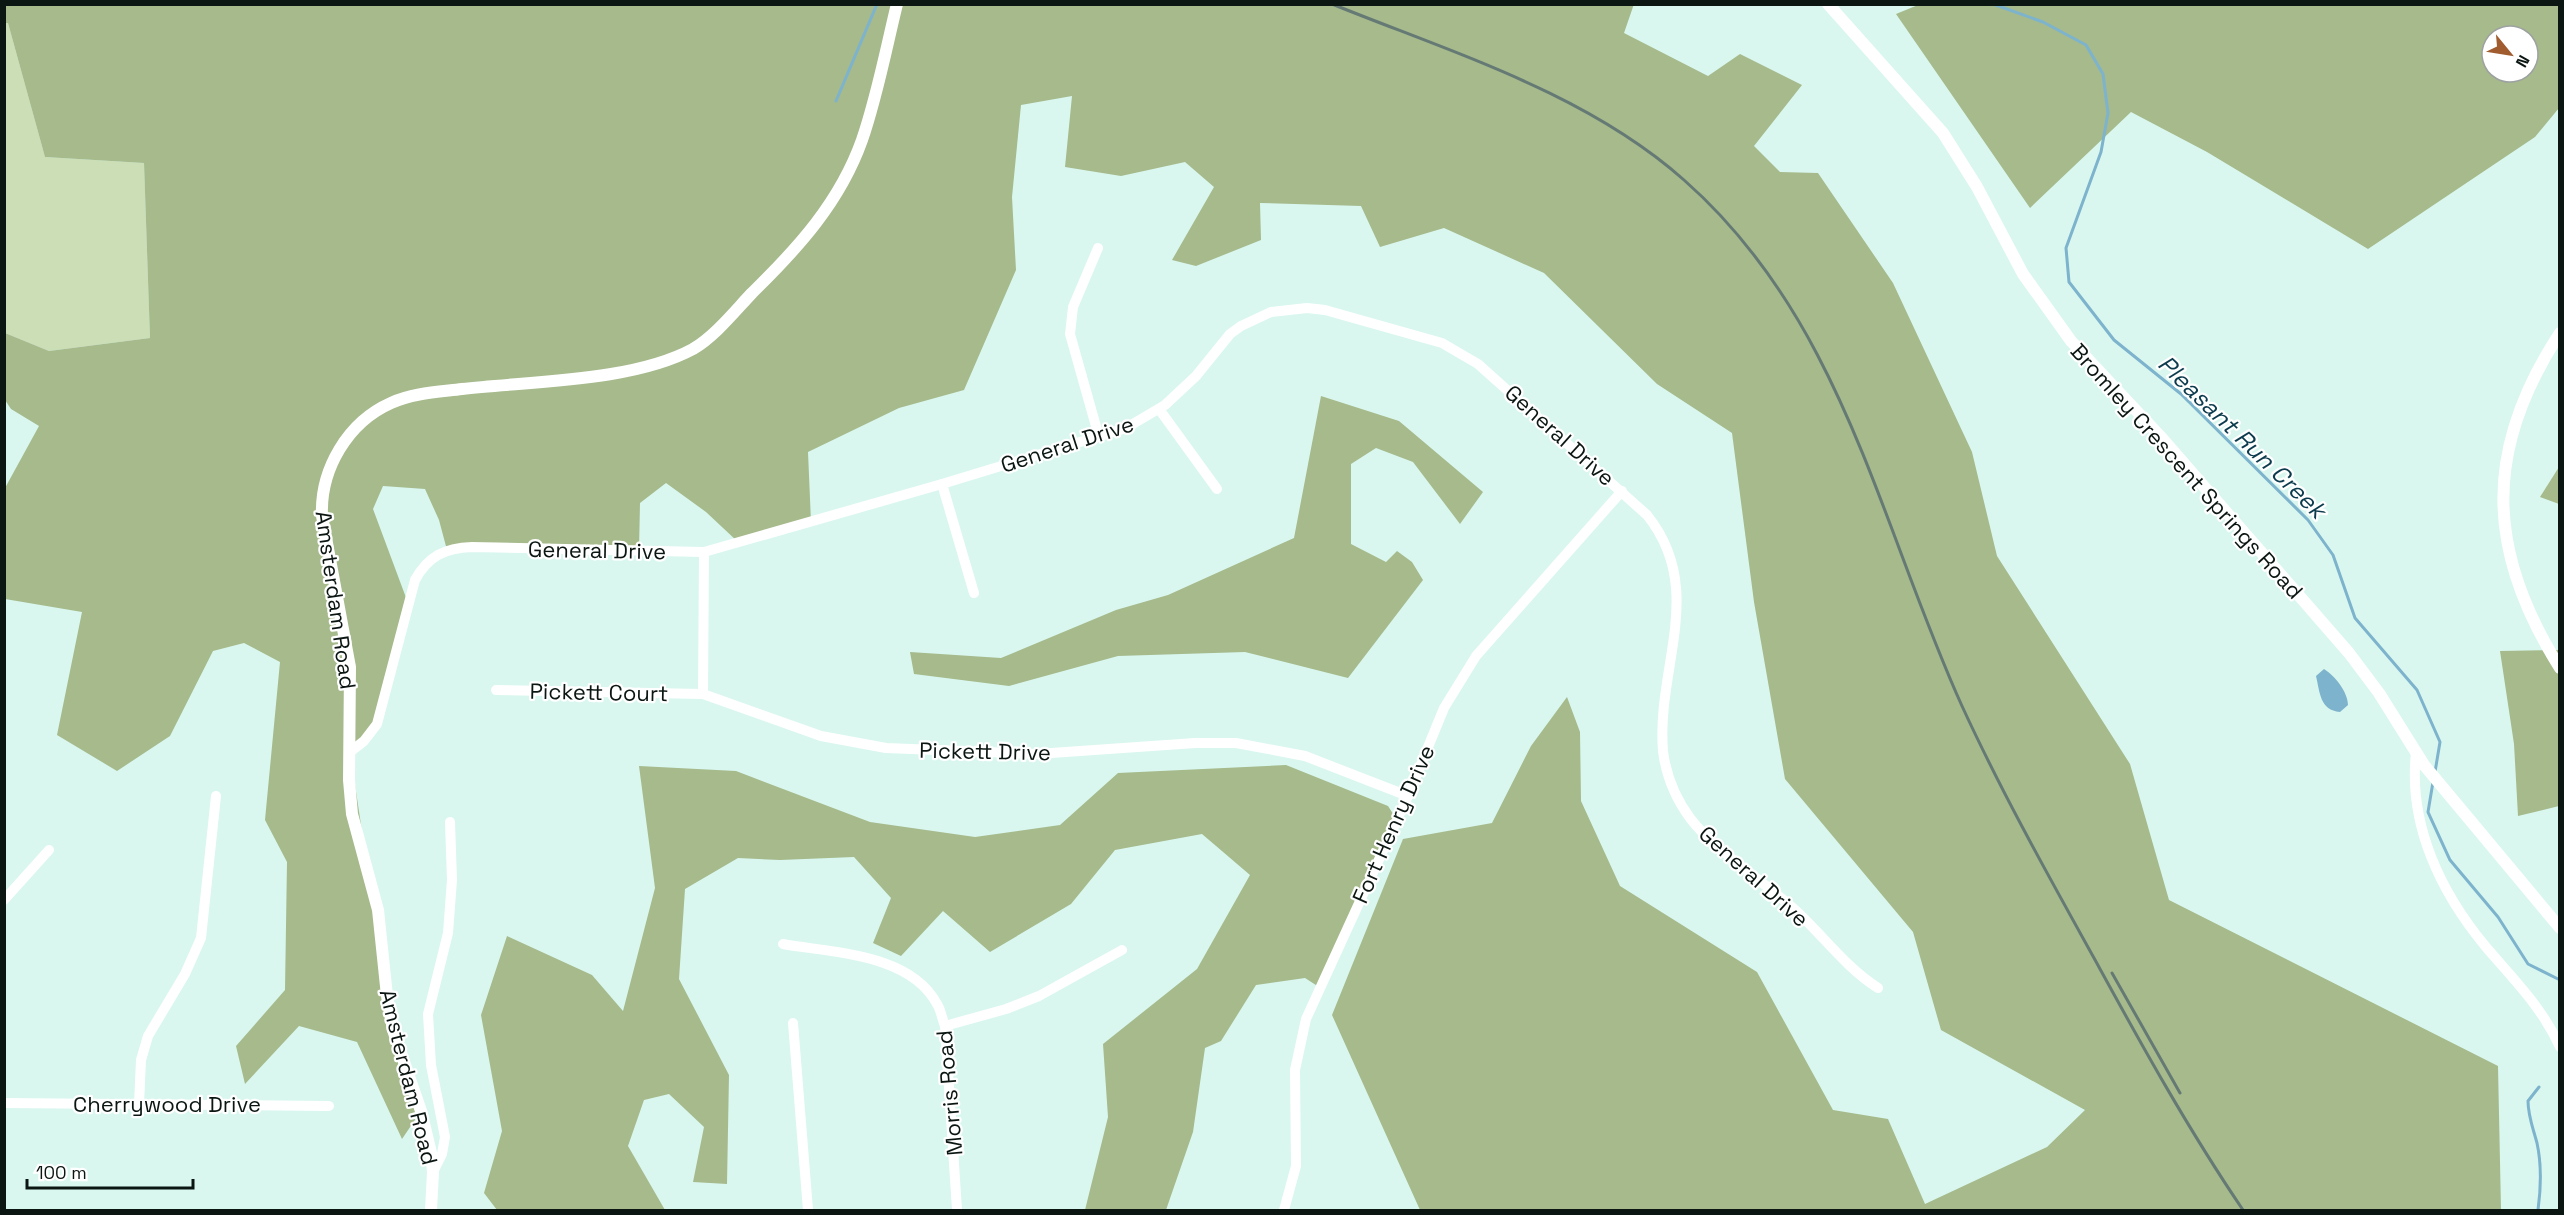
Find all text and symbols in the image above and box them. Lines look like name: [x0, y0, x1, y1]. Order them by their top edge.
north arrow: [2480, 24, 2540, 84]
text: N: [2511, 51, 2534, 71]
street label: Bromley Crescent Springs Road: [2065, 337, 2309, 605]
water label: Pleasant Run Creek: [2152, 348, 2335, 527]
street label: General Drive: [1499, 378, 1621, 492]
street label: General Drive: [997, 409, 1137, 479]
street label: Amsterdam Road: [310, 509, 362, 691]
street label: General Drive: [528, 535, 666, 565]
street label: Pickett Court: [530, 677, 668, 707]
street label: Pickett Drive: [919, 736, 1051, 766]
street label: Fort Henry Drive: [1346, 740, 1440, 908]
street label: General Drive: [1693, 819, 1815, 933]
street label: Amsterdam Road: [374, 986, 444, 1168]
street label: Morris Road: [930, 1029, 968, 1157]
street label: Cherrywood Drive: [73, 1090, 261, 1118]
scale bar: [27, 1152, 194, 1190]
text: 100 m: [36, 1161, 87, 1184]

